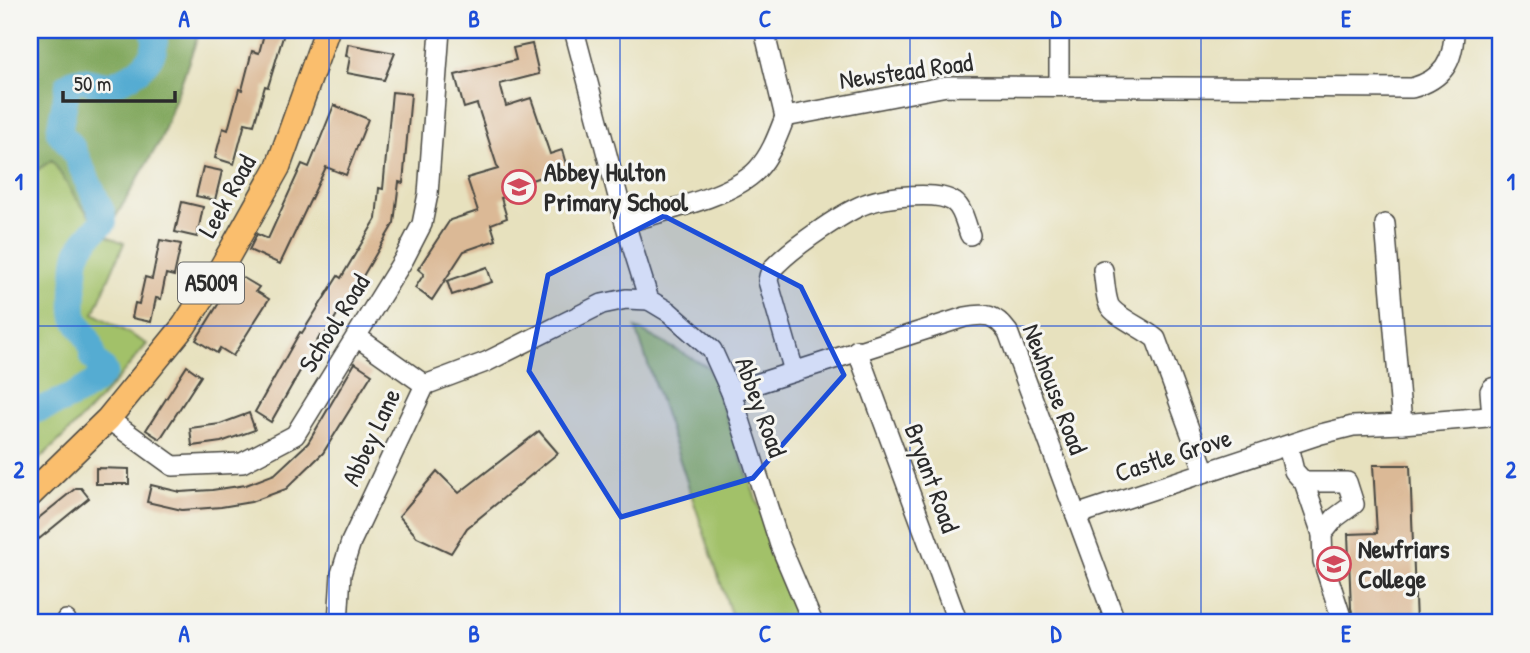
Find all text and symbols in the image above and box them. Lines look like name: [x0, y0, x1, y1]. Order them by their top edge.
text: A: [178, 3, 190, 34]
text: B: [468, 3, 480, 34]
text: C: [759, 3, 771, 34]
text: D: [1051, 3, 1063, 34]
text: E: [1341, 3, 1352, 34]
street label: Newstead Road: [837, 44, 975, 97]
scale bar: [63, 60, 175, 104]
text: 50 m: [74, 69, 111, 98]
street label: Leek Road: [189, 148, 264, 243]
place label: Abbey Hulton Primary School: [544, 154, 689, 220]
text: 1: [15, 166, 23, 197]
text: 1: [1507, 166, 1515, 197]
school or university icon: Abbey Hulton Primary School: [500, 168, 538, 206]
road number: A5009: [178, 262, 244, 304]
street label: School Road: [290, 267, 377, 378]
street label: Newhouse Road: [1015, 319, 1096, 459]
street label: Abbey Road: [727, 352, 796, 462]
street label: Abbey Lane: [333, 383, 408, 491]
street label: Bryant Road: [897, 418, 968, 537]
street label: Castle Grove: [1110, 419, 1235, 490]
text: 2: [14, 454, 25, 485]
text: 2: [1506, 454, 1517, 485]
place label: Newfriars College: [1358, 531, 1450, 597]
school or university icon: Newfriars College: [1315, 545, 1353, 583]
text: A: [178, 618, 190, 649]
text: B: [468, 618, 480, 649]
text: C: [759, 618, 771, 649]
text: D: [1051, 618, 1063, 649]
text: E: [1341, 618, 1352, 649]

